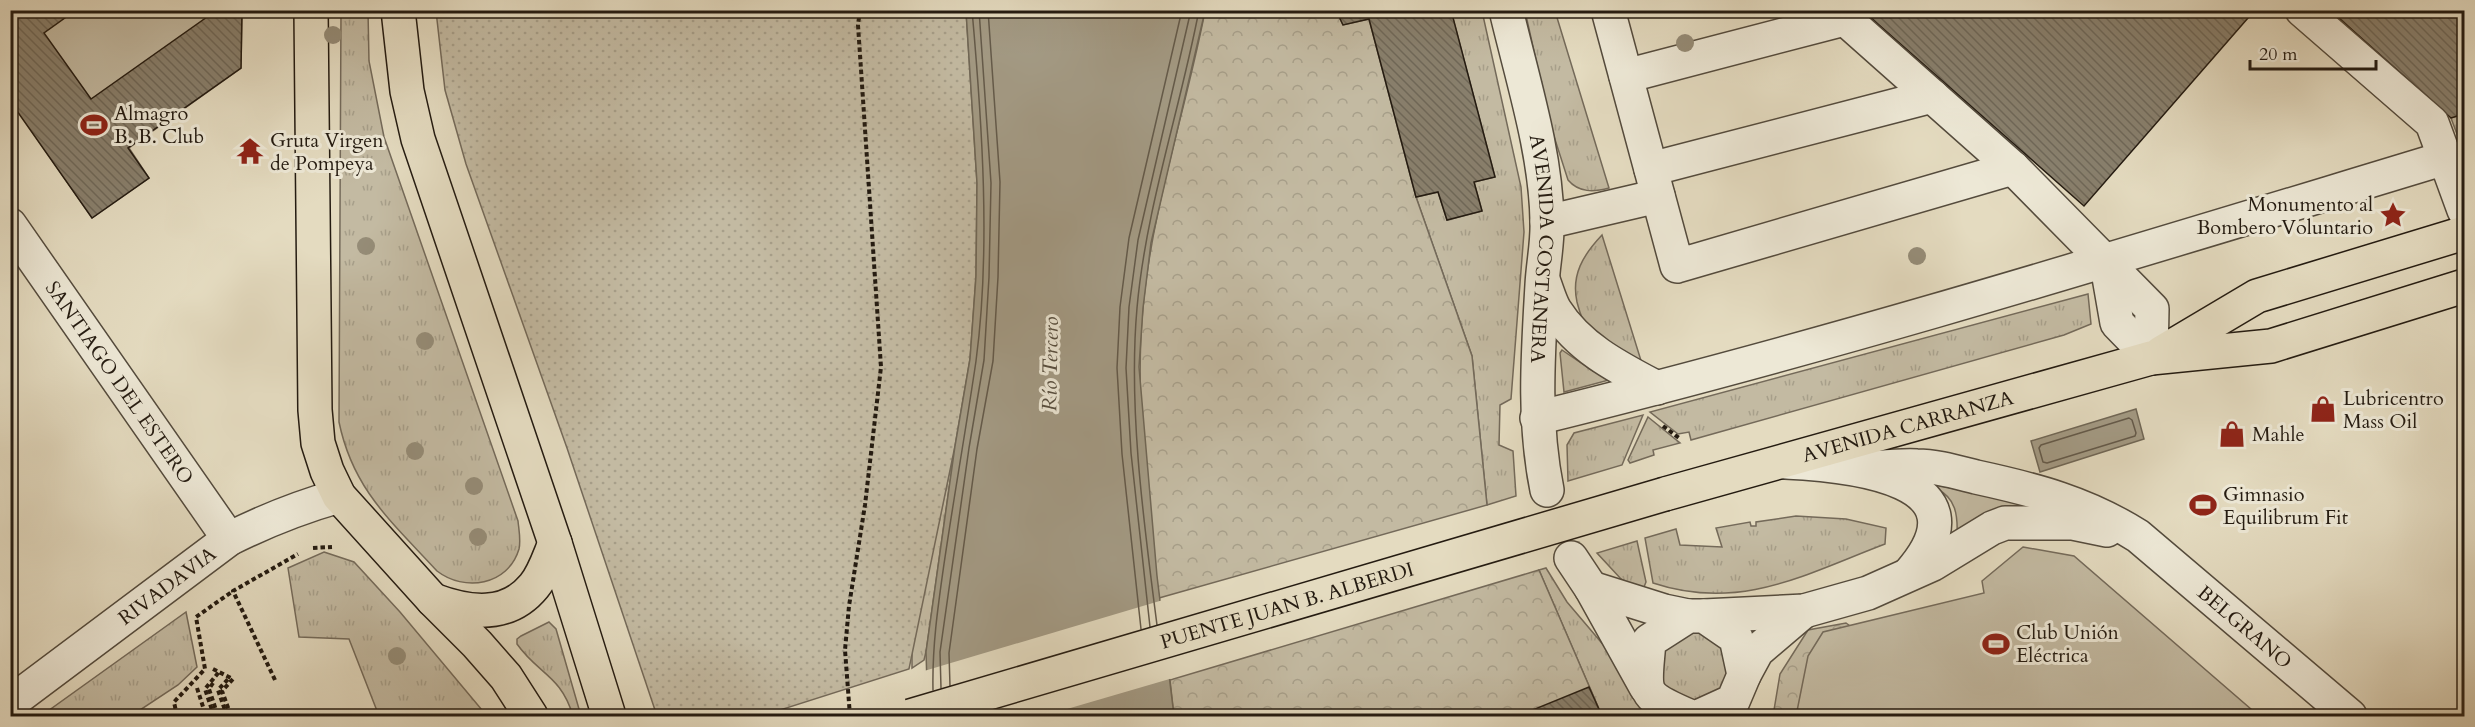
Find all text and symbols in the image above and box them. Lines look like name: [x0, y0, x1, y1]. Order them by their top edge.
scale bar: [2250, 33, 2376, 71]
text: 20 m: [2259, 42, 2298, 67]
place label: Almagro B. B. Club: [114, 100, 204, 150]
sports icon: Almagro B. B. Club: [79, 110, 109, 140]
place label: Gruta Virgen de Pompeya: [270, 127, 384, 177]
street label: AVENIDA COSTANERA: [1523, 132, 1560, 365]
temple icon: Gruta Virgen de Pompeya: [235, 136, 265, 166]
place label: Monumento al Bombero Voluntario: [2197, 191, 2373, 241]
place icon: Monumento al Bombero Voluntario: [2378, 200, 2408, 230]
street label: SANTIAGO DEL ESTERO: [39, 276, 200, 490]
water label: Río Tercero: [1035, 316, 1066, 412]
street label: AVENIDA CARRANZA: [1799, 384, 2017, 469]
place label: Lubricentro Mass Oil: [2343, 385, 2444, 435]
shop icon: Lubricentro Mass Oil: [2308, 394, 2338, 424]
shop icon: Mahle: [2217, 419, 2247, 449]
place label: Mahle: [2252, 421, 2305, 448]
place label: Gimnasio Equilibrum Fit: [2223, 481, 2349, 531]
sports icon: Gimnasio Equilibrum Fit: [2188, 490, 2218, 520]
street label: RIVADAVIA: [113, 540, 222, 631]
street label: PUENTE JUAN B. ALBERDI: [1157, 556, 1417, 656]
street label: BELGRANO: [2192, 579, 2298, 675]
place label: Club Unión Eléctrica: [2016, 619, 2120, 669]
sports icon: Club Unión Eléctrica: [1981, 629, 2011, 659]

